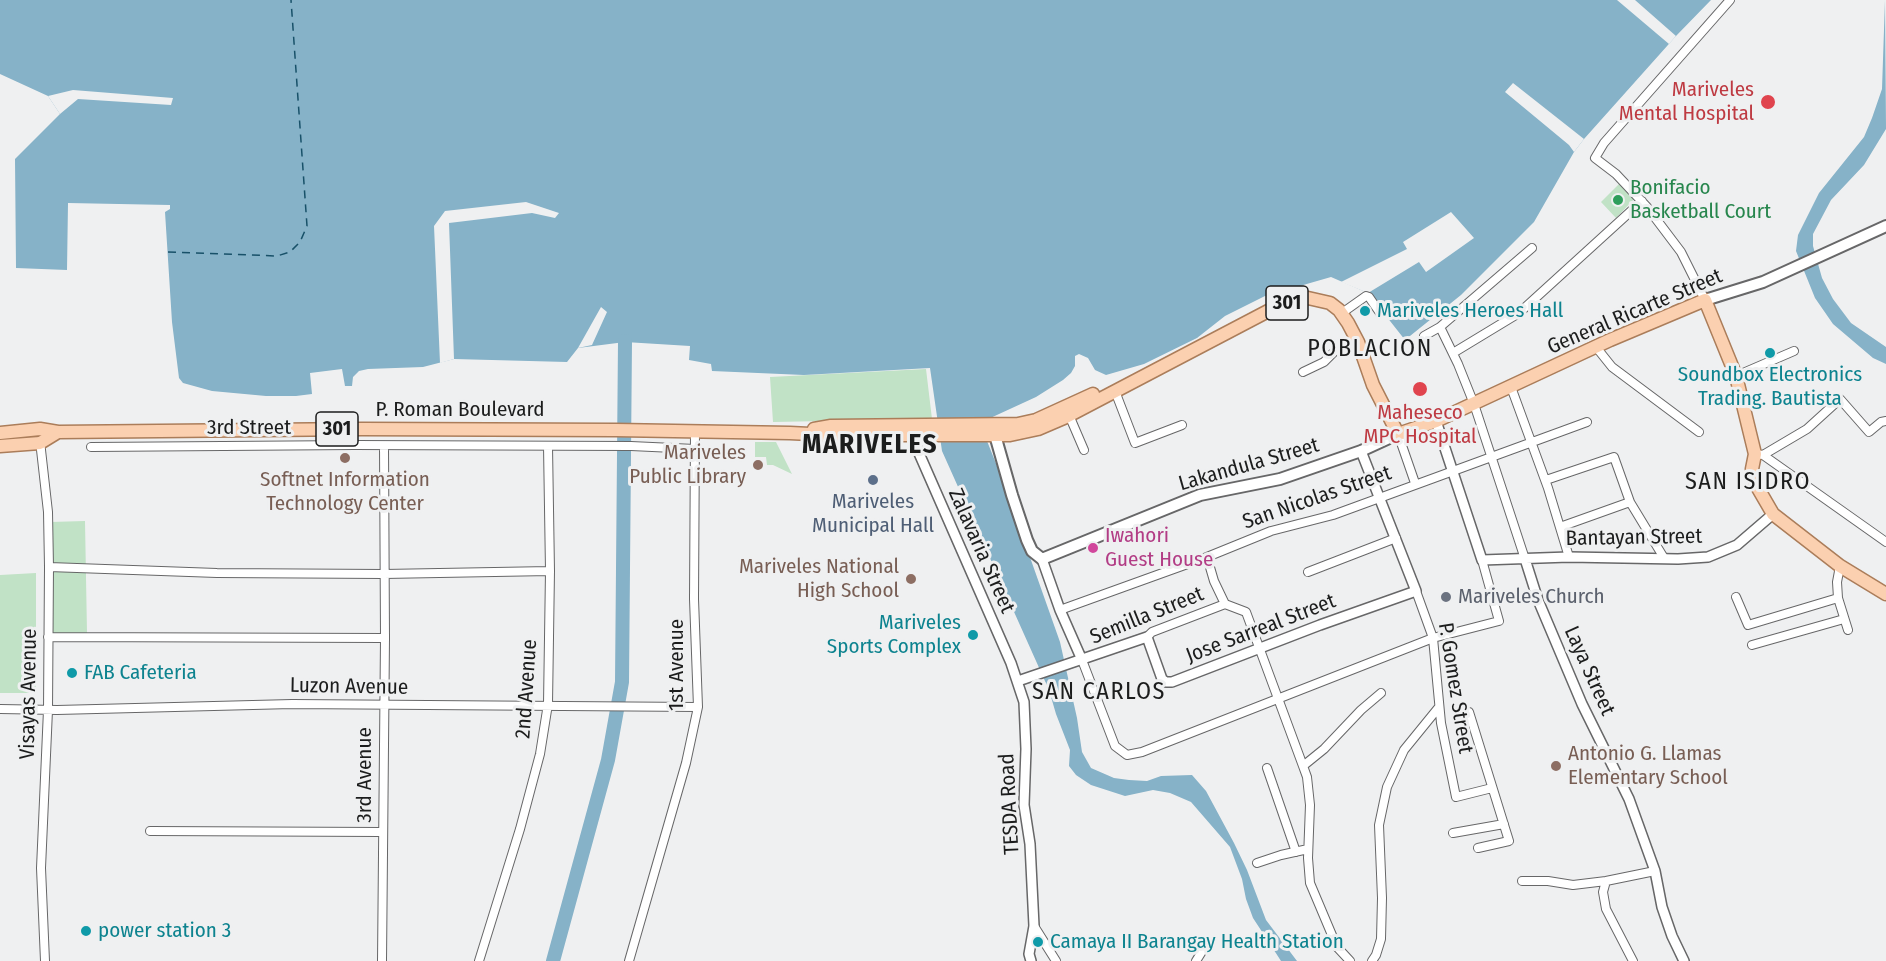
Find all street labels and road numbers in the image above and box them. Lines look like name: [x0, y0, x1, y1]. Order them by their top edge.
street label: General Ricarte Street: [1544, 264, 1726, 360]
road number: 301: [1266, 286, 1308, 320]
street label: P. Roman Boulevard: [375, 397, 545, 423]
road number: 301: [316, 412, 358, 446]
street label: 3rd Street: [207, 415, 291, 441]
street label: Lakandula Street: [1176, 433, 1322, 497]
street label: San Nicolas Street: [1239, 461, 1395, 535]
street label: Zalavaria Street: [942, 485, 1020, 617]
street label: Bantayan Street: [1566, 524, 1702, 552]
street label: Semilla Street: [1087, 582, 1207, 650]
street label: Jose Sarreal Street: [1183, 589, 1339, 669]
street label: 1st Avenue: [664, 619, 690, 711]
street label: P. Gomez Street: [1432, 621, 1478, 755]
street label: Laya Street: [1558, 622, 1620, 720]
street label: Visayas Avenue: [15, 628, 43, 760]
street label: 2nd Avenue: [511, 638, 543, 740]
street label: Luzon Avenue: [290, 673, 408, 701]
street label: 3rd Avenue: [352, 727, 378, 823]
street label: TESDA Road: [995, 753, 1025, 855]

